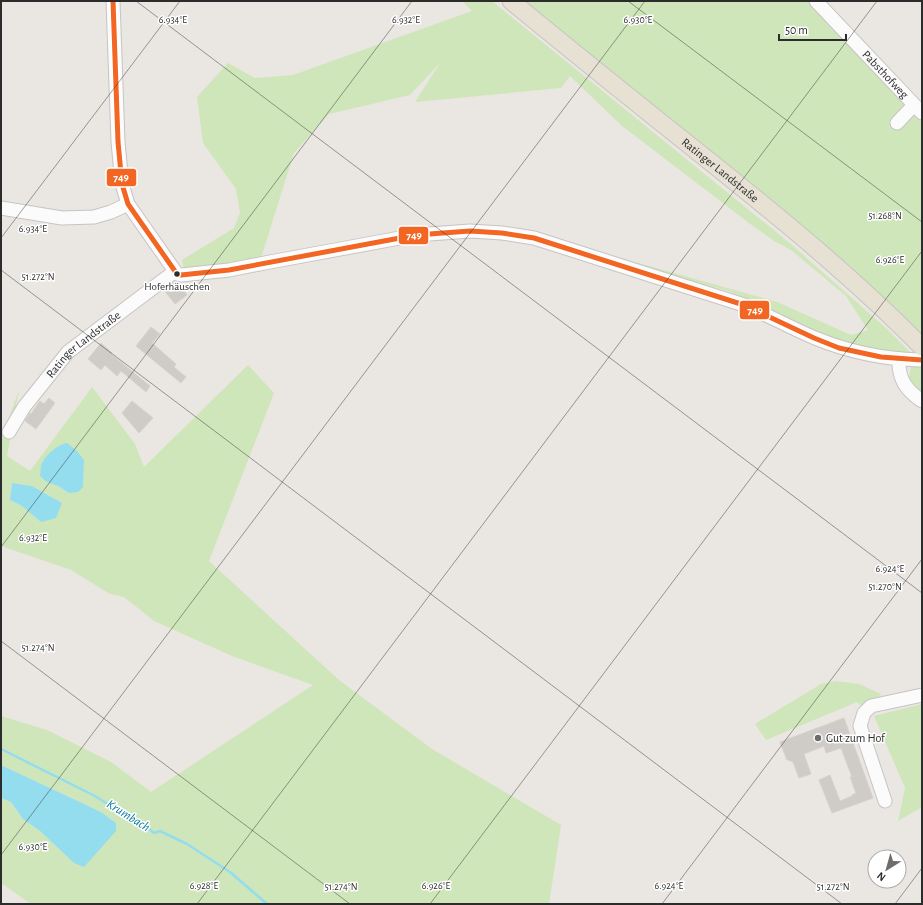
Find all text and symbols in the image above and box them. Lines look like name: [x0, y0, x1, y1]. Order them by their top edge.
text: 6.934°E: [159, 15, 187, 25]
text: 6.932°E: [392, 15, 420, 25]
text: 6.930°E: [624, 15, 653, 25]
scale bar: [779, 16, 846, 42]
text: 50 m: [785, 24, 808, 36]
street label: Pabsthofweg: [860, 48, 911, 101]
street label: Ratinger Landstraße: [679, 136, 761, 204]
line badge: 749: [106, 168, 137, 187]
text: 749: [113, 172, 129, 183]
text: 51.268°N: [868, 211, 902, 221]
text: 6.934°E: [19, 224, 47, 234]
line badge: 749: [398, 226, 429, 245]
text: 749: [406, 230, 422, 241]
text: 6.926°E: [876, 255, 905, 265]
marker: Hoferhäuschen: [172, 269, 182, 279]
text: 51.272°N: [22, 272, 54, 282]
place label: Hoferhäuschen: [144, 281, 210, 292]
line badge: 749: [739, 300, 770, 320]
text: 749: [747, 305, 763, 316]
street label: Ratinger Landstraße: [44, 309, 123, 380]
text: 6.932°E: [19, 533, 47, 543]
text: 6.924°E: [876, 564, 905, 574]
text: 51.270°N: [868, 582, 902, 592]
text: 51.274°N: [21, 643, 55, 653]
place label: Gut zum Hof: [826, 732, 886, 744]
marker: Gut zum Hof: [813, 733, 823, 743]
water label: Krumbach: [104, 798, 152, 834]
text: 6.930°E: [19, 842, 48, 852]
north arrow: [867, 849, 907, 889]
text: N: [875, 870, 888, 883]
text: 6.928°E: [190, 881, 219, 891]
text: 6.926°E: [422, 881, 451, 891]
text: 6.924°E: [655, 881, 684, 891]
text: 51.274°N: [324, 882, 358, 892]
text: 51.272°N: [817, 882, 849, 892]

